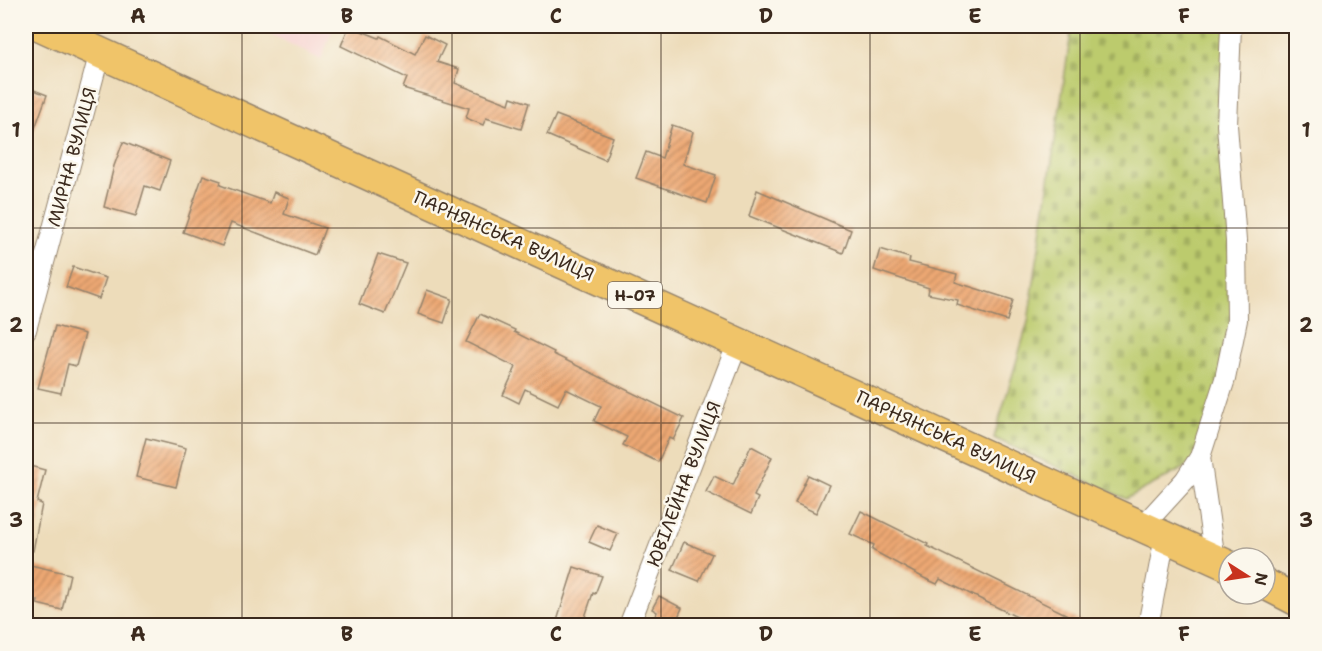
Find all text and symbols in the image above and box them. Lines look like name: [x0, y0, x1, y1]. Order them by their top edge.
text: A: [130, 3, 146, 29]
text: B: [341, 3, 353, 29]
text: C: [550, 3, 562, 29]
text: D: [759, 3, 773, 29]
text: E: [968, 3, 982, 29]
text: F: [1178, 3, 1190, 29]
street label: МИРНА ВУЛИЦЯ: [42, 85, 102, 229]
text: 1: [11, 117, 21, 143]
text: 1: [1301, 117, 1311, 143]
street label: ПАРНЯНСЬКА ВУЛИЦЯ: [410, 185, 598, 287]
road number: Н-07: [608, 282, 662, 308]
text: 2: [9, 312, 23, 338]
text: 2: [1299, 312, 1313, 338]
street label: ПАРНЯНСЬКА ВУЛИЦЯ: [852, 385, 1040, 489]
street label: ЮВІЛЕЙНА ВУЛИЦЯ: [641, 398, 727, 570]
text: 3: [9, 507, 23, 533]
text: 3: [1299, 507, 1313, 533]
north arrow: [1217, 546, 1277, 606]
text: N: [1250, 571, 1273, 587]
text: A: [130, 621, 146, 647]
text: B: [341, 621, 353, 647]
text: C: [550, 621, 562, 647]
text: D: [759, 621, 773, 647]
text: E: [968, 621, 982, 647]
text: F: [1178, 621, 1190, 647]

